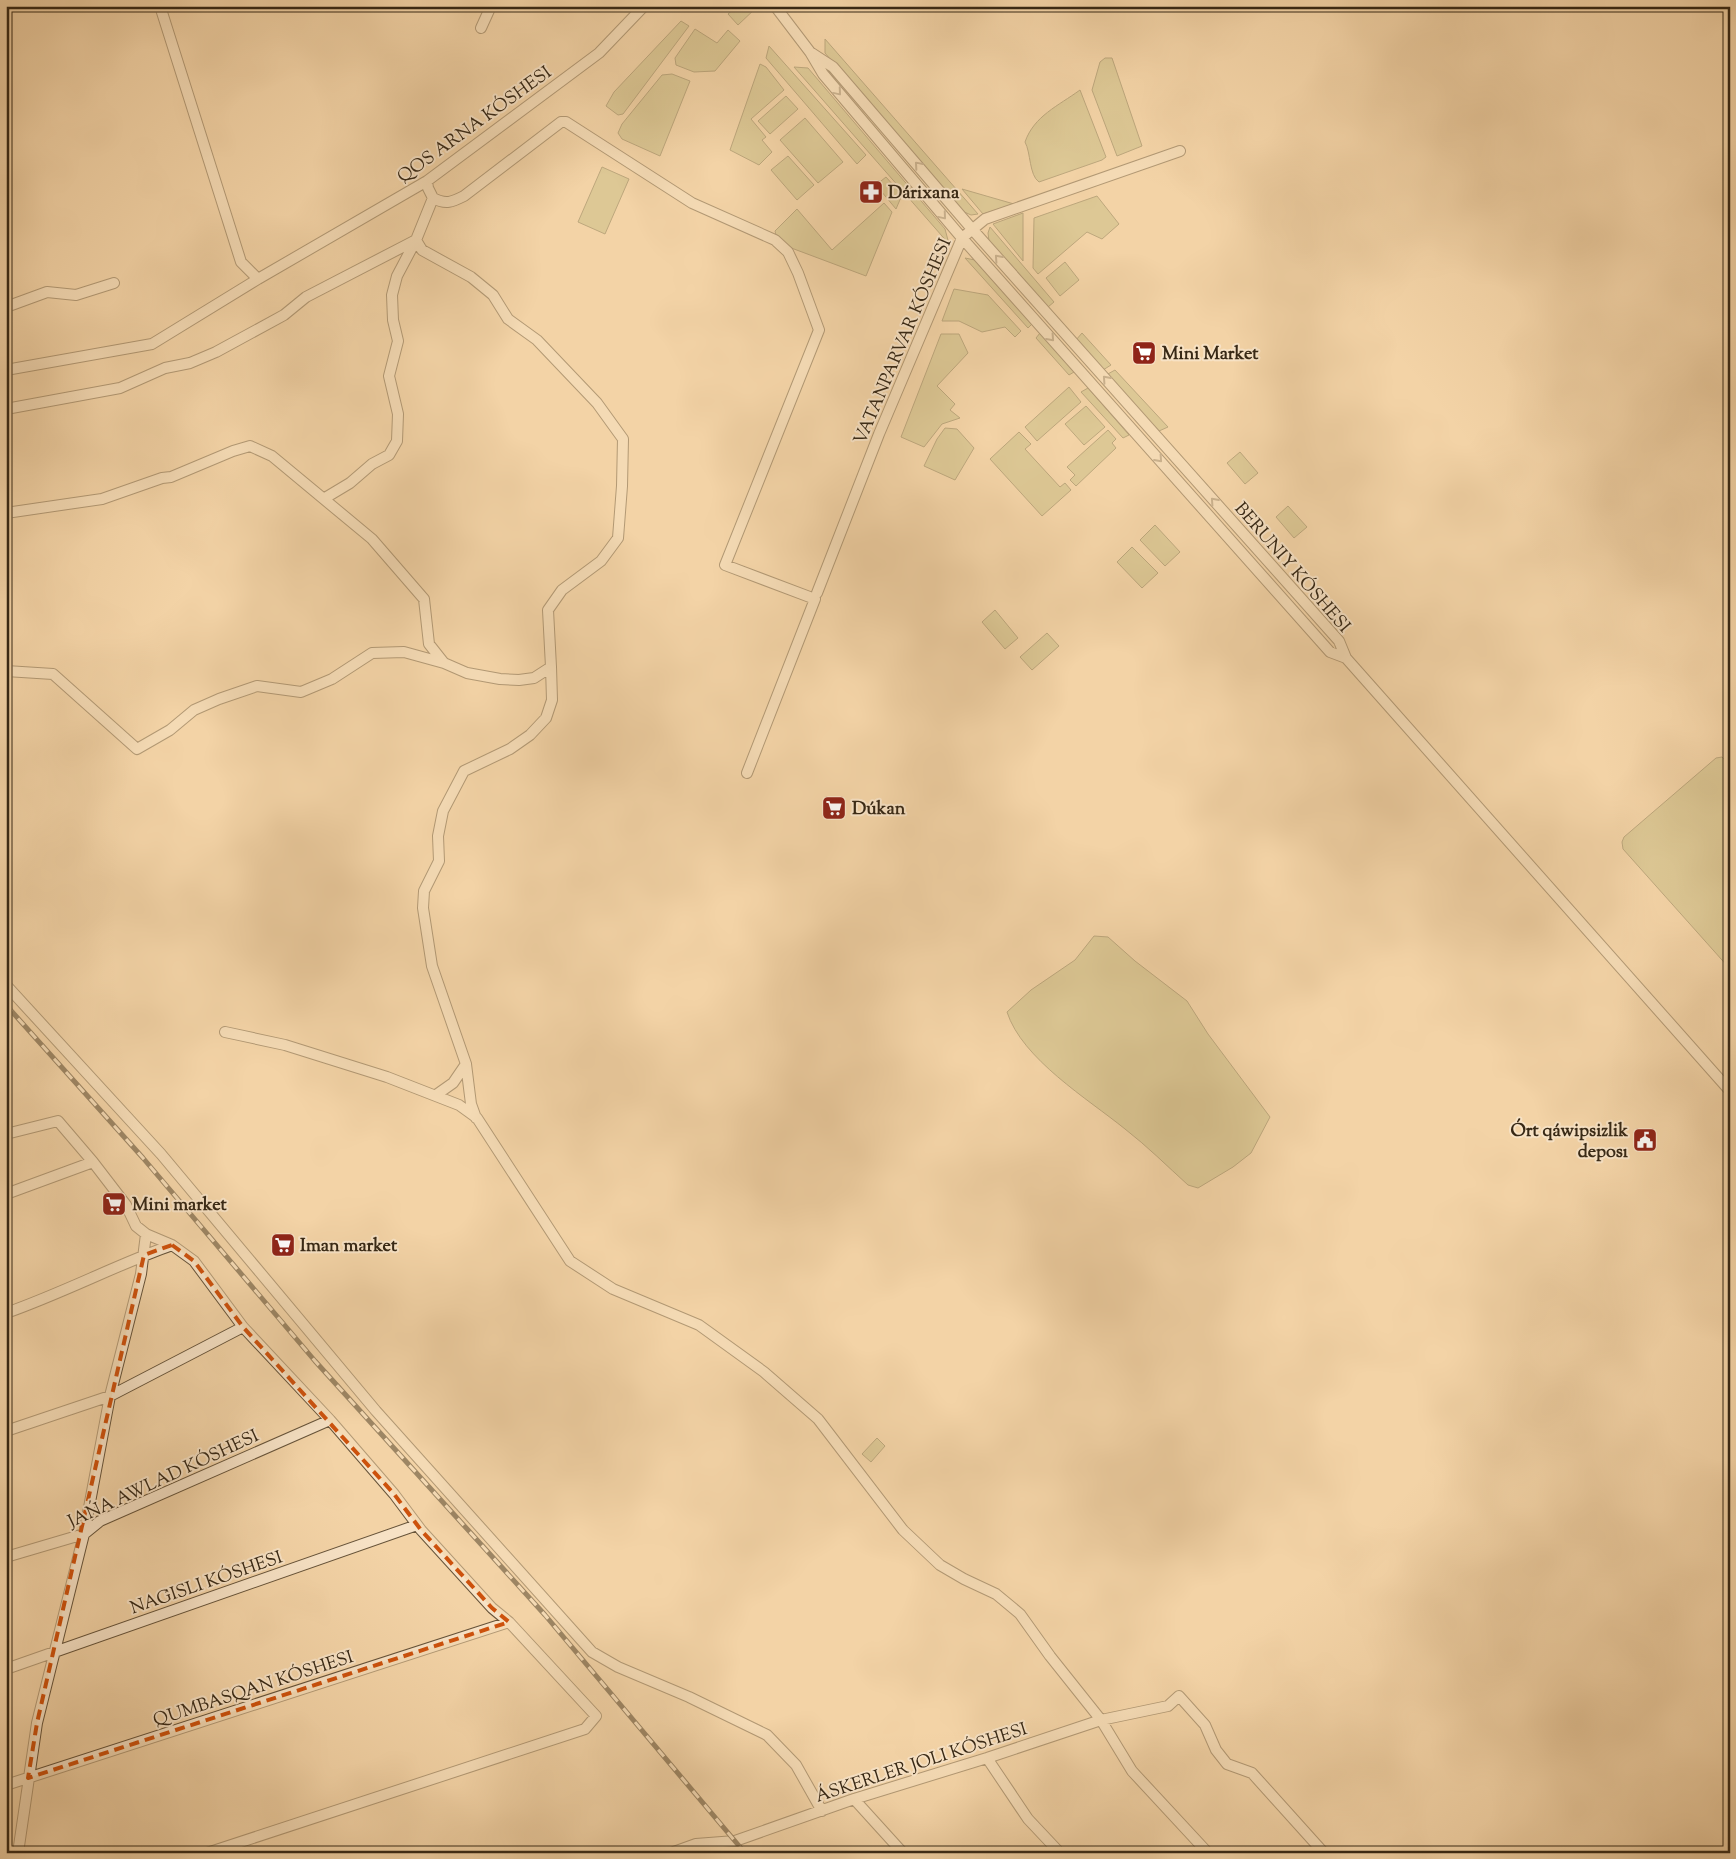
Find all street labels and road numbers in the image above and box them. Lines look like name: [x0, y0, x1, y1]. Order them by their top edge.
street label: QOS ARNA KÓSHESI: [392, 60, 558, 191]
street label: VATANPARVAR KÓSHESI: [848, 234, 959, 449]
street label: BERUNIY KÓSHESI: [1227, 497, 1356, 639]
street label: JAŃA AWLAD KÓSHESI: [63, 1423, 264, 1536]
street label: NAǴISLI KÓSHESI: [127, 1545, 287, 1622]
street label: QUMBASQAN KÓSHESI: [150, 1644, 357, 1735]
street label: ÁSKERLER JOLI KÓSHESI: [812, 1716, 1031, 1811]

